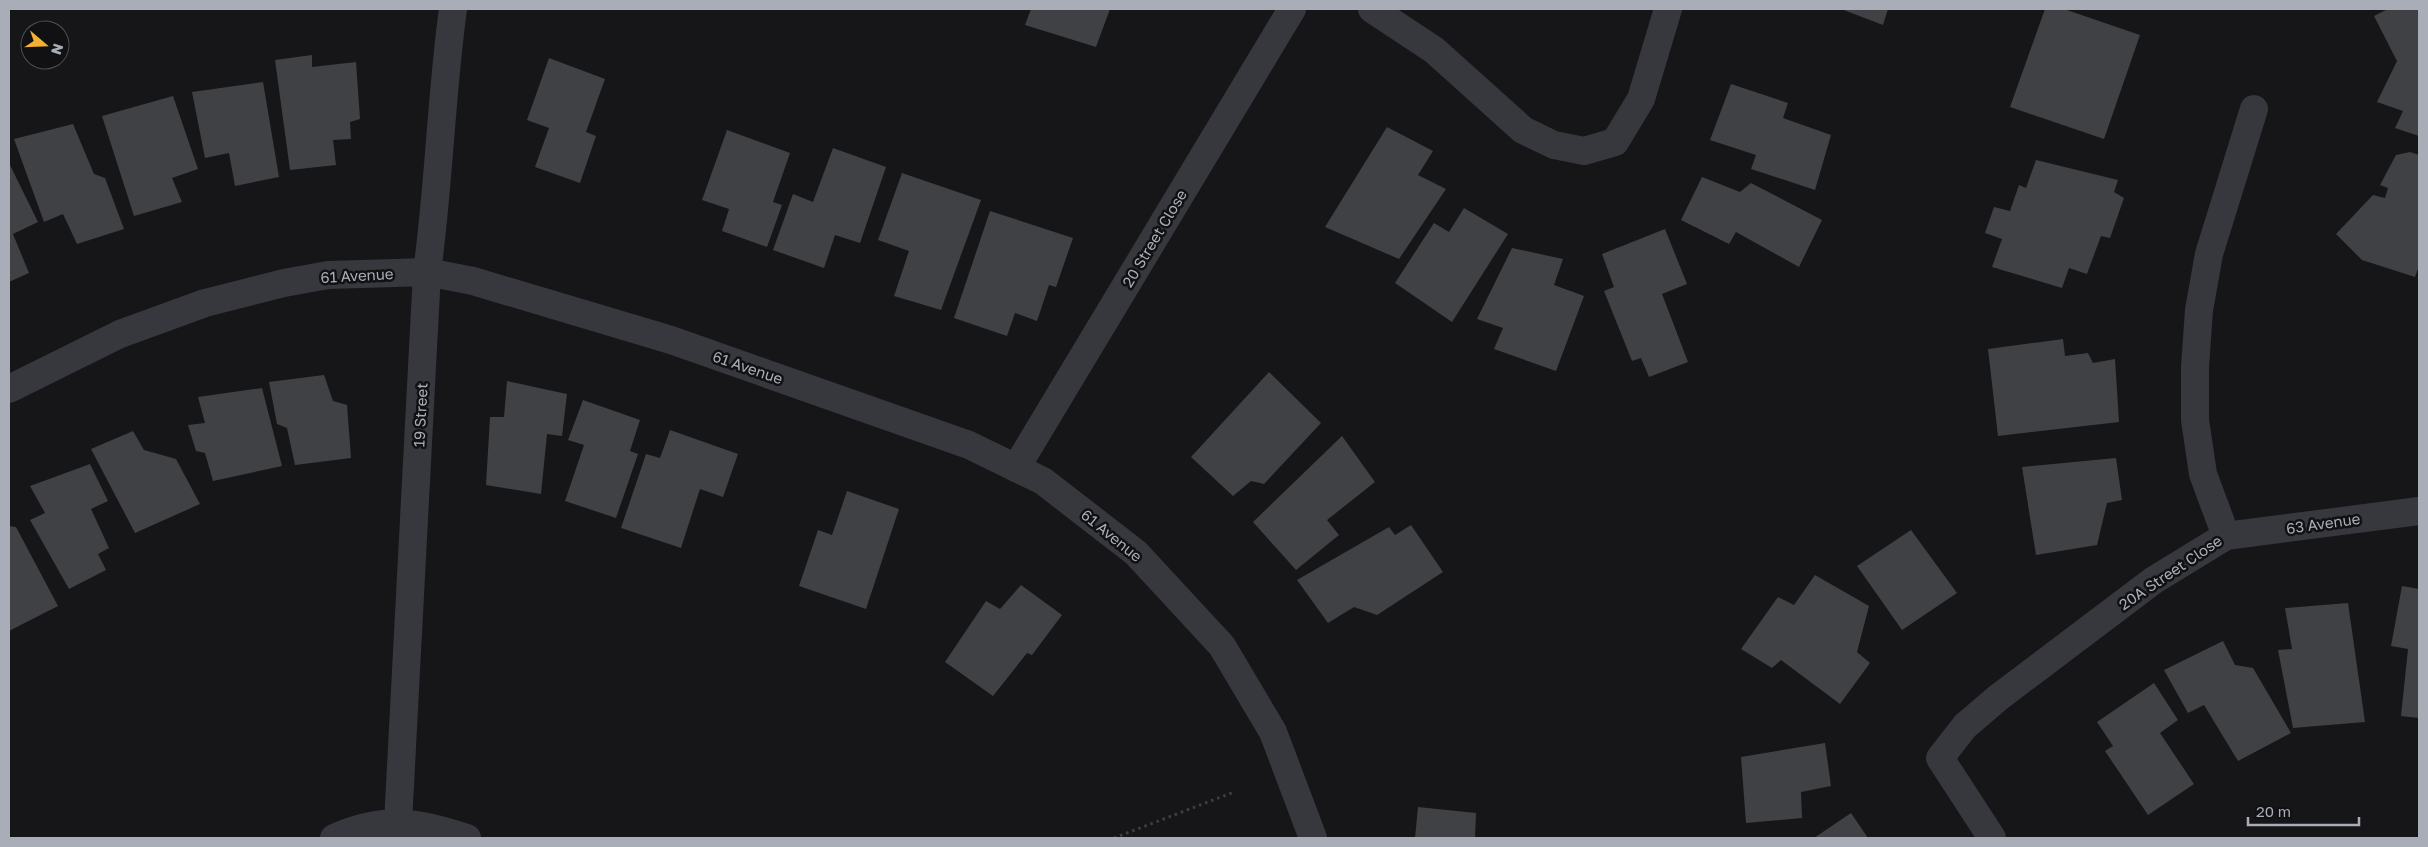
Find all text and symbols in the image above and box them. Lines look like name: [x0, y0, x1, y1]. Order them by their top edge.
north arrow: [20, 20, 70, 70]
text: N: [48, 42, 68, 57]
street label: 20 Street Close: [1118, 186, 1190, 290]
street label: 61 Avenue: [320, 264, 394, 286]
street label: 61 Avenue: [711, 347, 786, 387]
street label: 19 Street: [409, 382, 431, 448]
street label: 61 Avenue: [1078, 505, 1146, 565]
street label: 63 Avenue: [2285, 509, 2361, 537]
street label: 20A Street Close: [2115, 531, 2225, 613]
scale bar: [2248, 794, 2359, 826]
text: 20 m: [2256, 802, 2291, 820]

